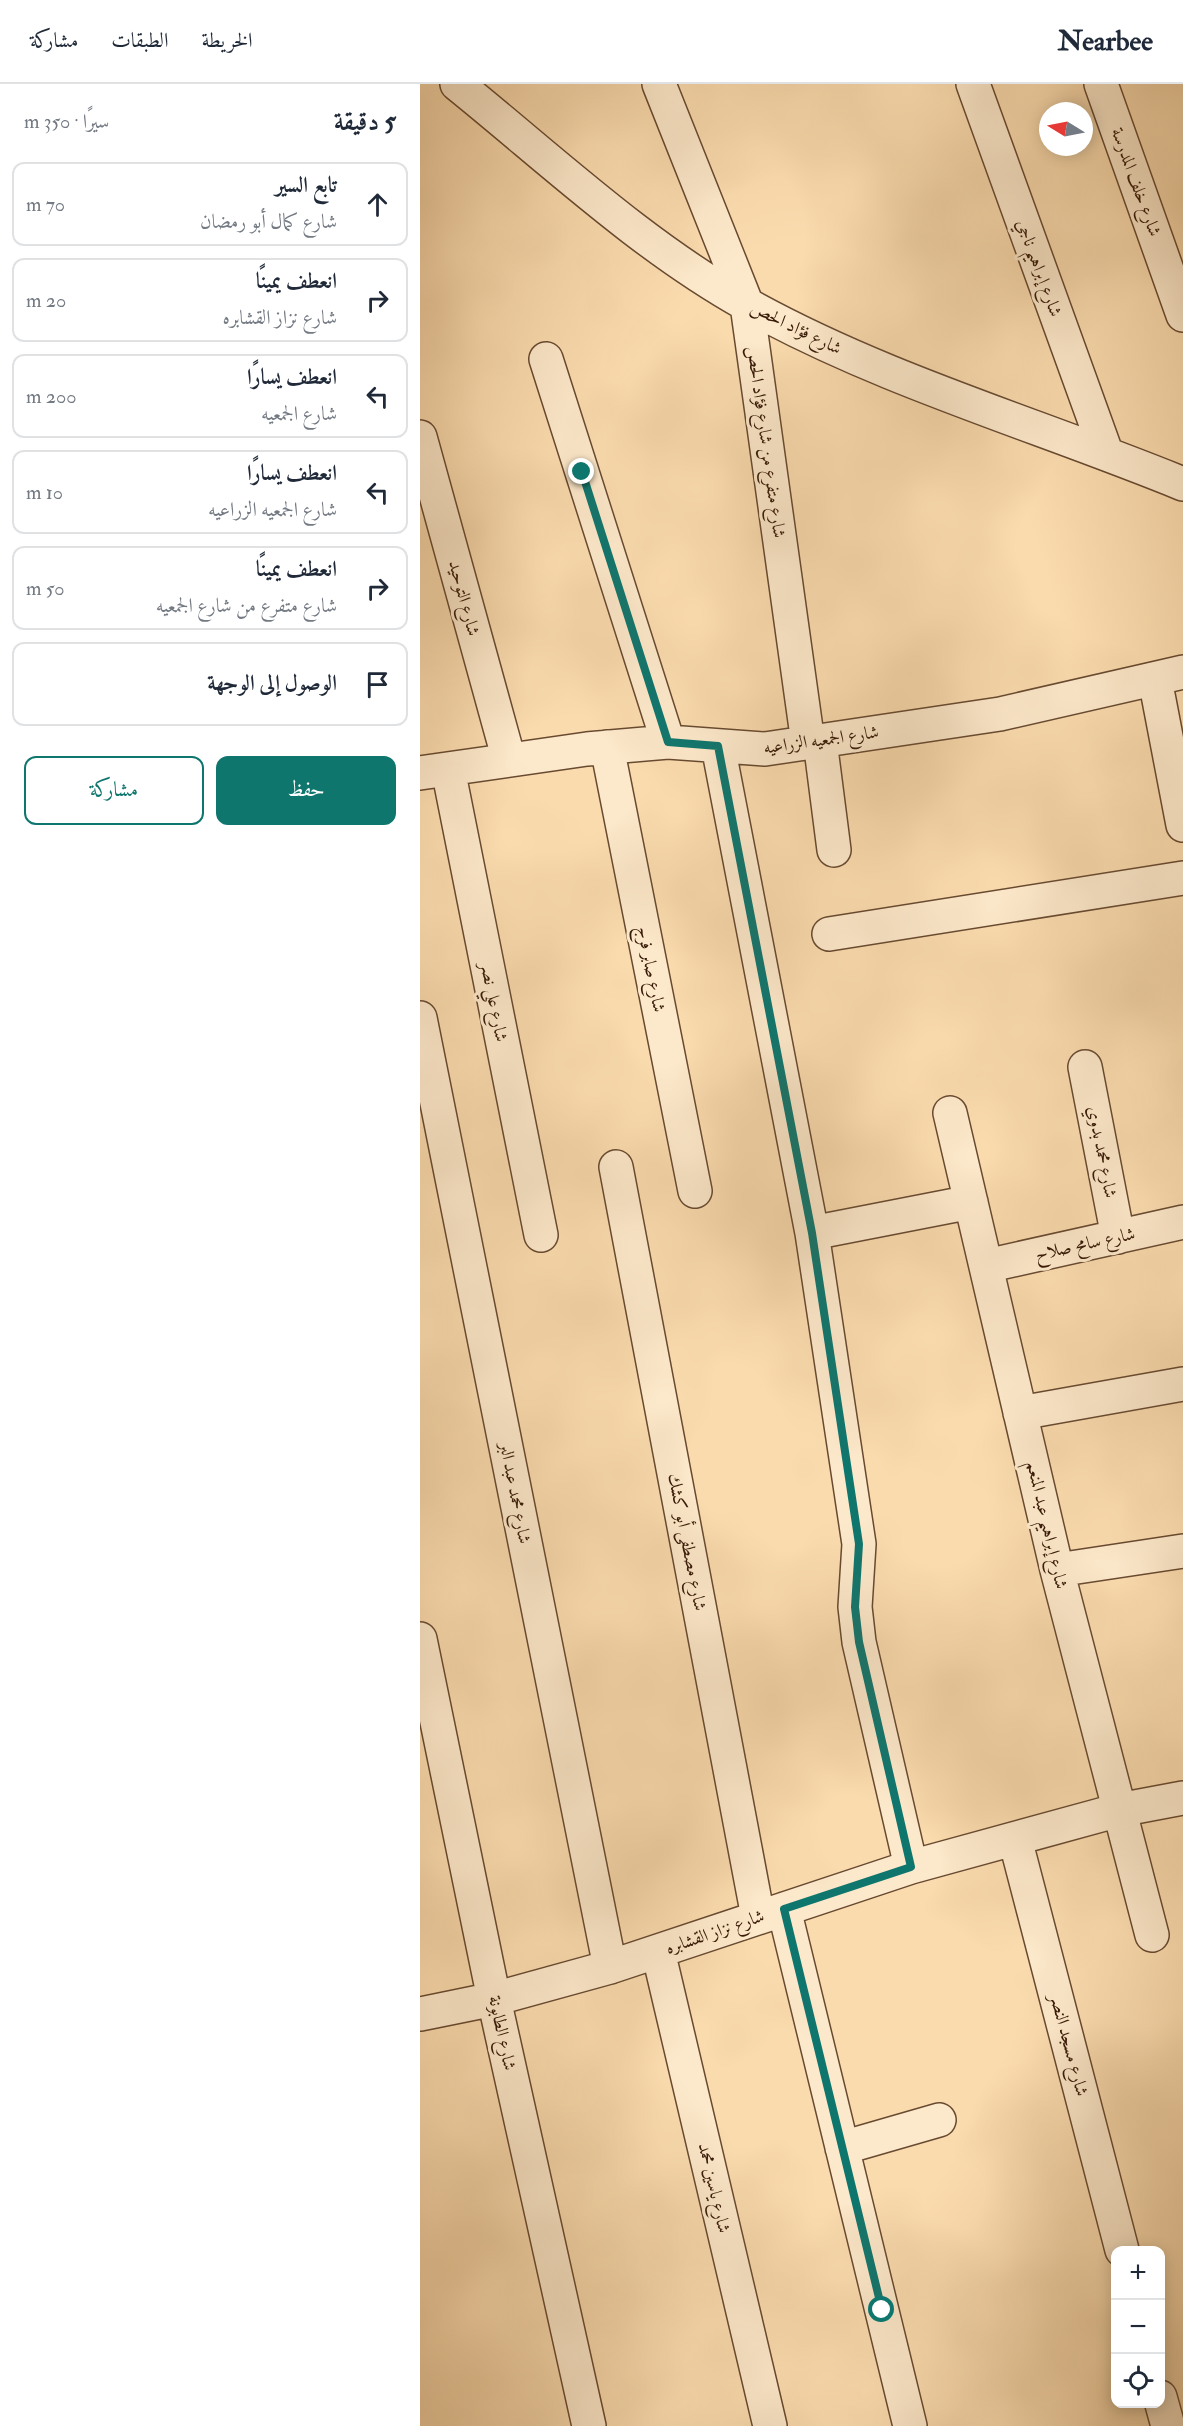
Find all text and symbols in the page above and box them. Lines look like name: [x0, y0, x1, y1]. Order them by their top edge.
text: Nearbee: [1058, 24, 1153, 59]
text: مشاركة: [30, 27, 78, 54]
text: الطبقات: [111, 27, 168, 54]
text: الخريطة: [201, 27, 253, 54]
north arrow: [1039, 102, 1093, 156]
text: 5 دقيقة: [334, 106, 396, 138]
text: سيرًا · 350 m: [24, 109, 109, 134]
street label: شارع خلف المدرسة: [1103, 124, 1166, 241]
text: تابع السير: [275, 171, 337, 199]
icon: ahead: [361, 188, 394, 221]
text: 70 m: [26, 192, 65, 217]
text: شارع كمال أبو رمضان: [200, 209, 337, 234]
street label: شارع إبراهيم ناجي: [1005, 216, 1067, 322]
text: انعطف يمينًا: [256, 267, 337, 295]
icon: right: [361, 284, 394, 317]
text: 20 m: [26, 288, 66, 313]
street label: شارع فؤاد الحص: [745, 296, 845, 363]
text: شارع نزاز القشابره: [222, 305, 337, 330]
street label: شارع متفرع من شارع فؤاد الحص: [738, 345, 791, 540]
text: انعطف يسارًا: [247, 363, 337, 391]
icon: left: [361, 380, 394, 413]
text: 200 m: [26, 384, 76, 409]
text: شارع الجمعيه: [261, 401, 337, 426]
route end: [568, 458, 594, 484]
text: انعطف يسارًا: [247, 459, 337, 487]
icon: left: [361, 476, 394, 509]
text: 10 m: [26, 480, 63, 505]
text: شارع الجمعيه الزراعيه: [208, 497, 337, 522]
text: انعطف يمينًا: [256, 555, 337, 583]
street label: شارع التوحيد: [440, 558, 485, 639]
icon: right: [361, 572, 394, 605]
text: 50 m: [26, 576, 65, 601]
text: شارع متفرع من شارع الجمعيه: [156, 593, 337, 618]
icon: arrive: [361, 668, 394, 701]
text: الوصول إلى الوجهة: [207, 669, 337, 697]
street label: شارع الجمعيه الزراعيه: [762, 721, 881, 762]
button: مشاركة: [24, 756, 204, 825]
button: حفظ: [216, 756, 396, 825]
street label: شارع صابر فرج: [627, 924, 671, 1015]
street label: شارع علي نصر: [470, 958, 513, 1045]
street label: شارع محمد بدوي: [1079, 1104, 1122, 1200]
street label: شارع سامح صلاح: [1033, 1222, 1138, 1270]
street label: شارع محمد عبد البر: [491, 1438, 536, 1546]
street label: شارع إبراهيم عبد المنعم: [1015, 1459, 1073, 1593]
street label: شارع مصطفى أبو كشك: [659, 1471, 714, 1613]
street label: شارع نزاز القشابره: [663, 1904, 768, 1962]
street label: شارع مسجد النصر: [1041, 1990, 1094, 2099]
street label: شارع الطابونة: [480, 1993, 521, 2073]
street label: شارع ياسين محمد: [690, 2141, 736, 2236]
map controls: [1111, 2246, 1165, 2408]
button: +: [1111, 2246, 1165, 2300]
route start: [868, 2296, 894, 2322]
button: −: [1111, 2300, 1165, 2354]
button: locate: [1111, 2354, 1165, 2408]

